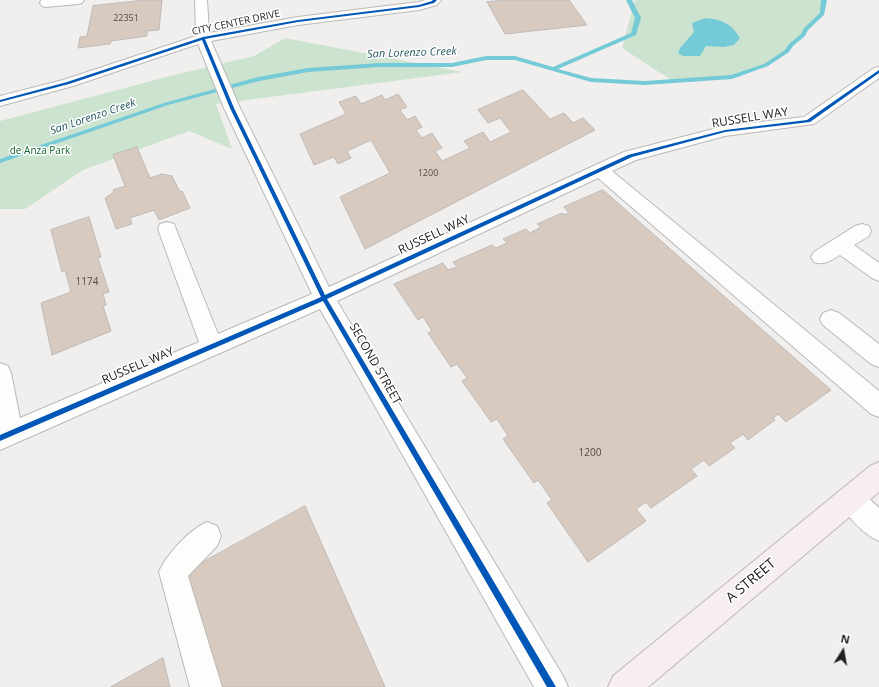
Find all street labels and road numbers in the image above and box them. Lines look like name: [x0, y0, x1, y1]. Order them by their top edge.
street label: CITY CENTER DRIVE: [191, 8, 281, 38]
street label: RUSSELL WAY: [711, 105, 789, 131]
street label: RUSSELL WAY: [396, 212, 472, 258]
street label: SECOND STREET: [346, 321, 404, 407]
street label: RUSSELL WAY: [100, 344, 176, 388]
street label: A STREET: [723, 555, 779, 607]

